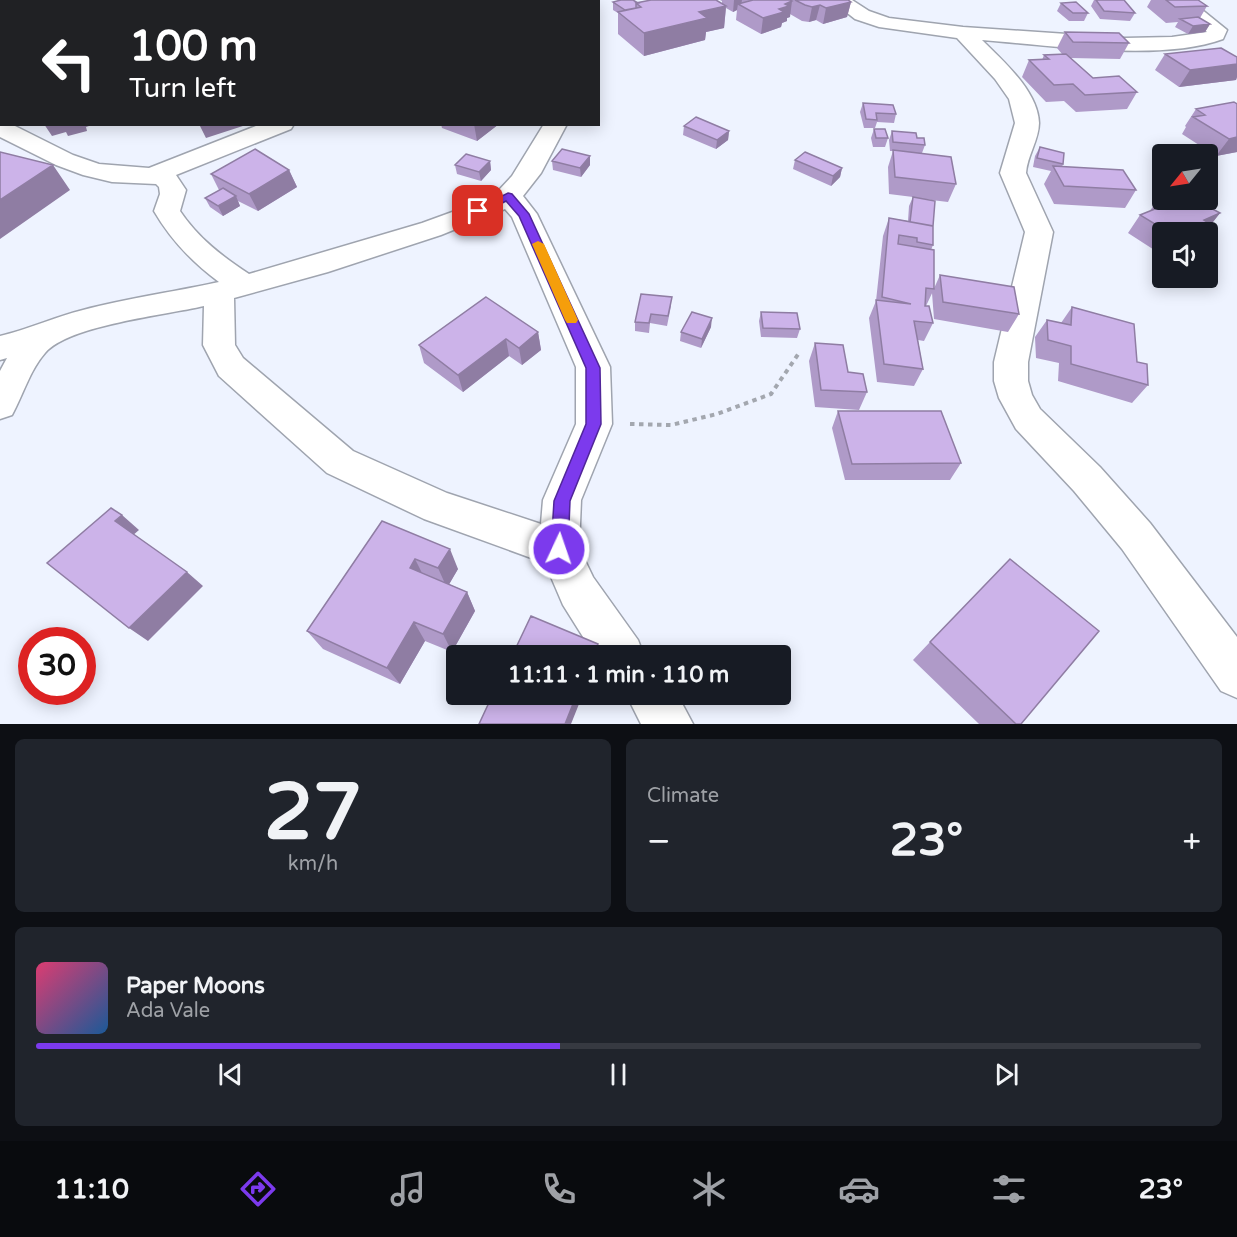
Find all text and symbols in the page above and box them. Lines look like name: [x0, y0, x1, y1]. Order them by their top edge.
text: 100 m: [129, 21, 258, 72]
icon: left: [30, 24, 108, 102]
text: Turn left: [129, 72, 236, 105]
north arrow: [1152, 144, 1218, 210]
map controls: [1152, 144, 1218, 288]
pin: [452, 185, 503, 236]
icon: arrive: [461, 194, 494, 227]
button: sound: [1152, 222, 1218, 288]
position arrow: [527, 517, 591, 581]
speed limit sign: 30: [18, 627, 96, 705]
text: 11:11 · 1 min · 110 m: [508, 662, 729, 688]
text: 27: [264, 766, 362, 860]
text: Climate: [647, 784, 719, 808]
text: 23°: [890, 814, 963, 868]
text: −: [647, 822, 671, 861]
text: +: [1182, 822, 1201, 861]
text: km/h: [288, 852, 338, 876]
text: Paper Moons: [126, 973, 265, 999]
text: Ada Vale: [126, 999, 210, 1023]
icon: previous: [214, 1058, 247, 1091]
icon: pause: [602, 1058, 635, 1091]
icon: next: [990, 1058, 1023, 1091]
icon: directions: [237, 1168, 279, 1210]
icon: music: [387, 1168, 429, 1210]
icon: phone: [538, 1168, 580, 1210]
icon: climate: [688, 1168, 730, 1210]
icon: car: [838, 1168, 880, 1210]
icon: filters: [988, 1168, 1030, 1210]
text: 11:10: [54, 1173, 129, 1206]
text: 23°: [1139, 1173, 1183, 1206]

